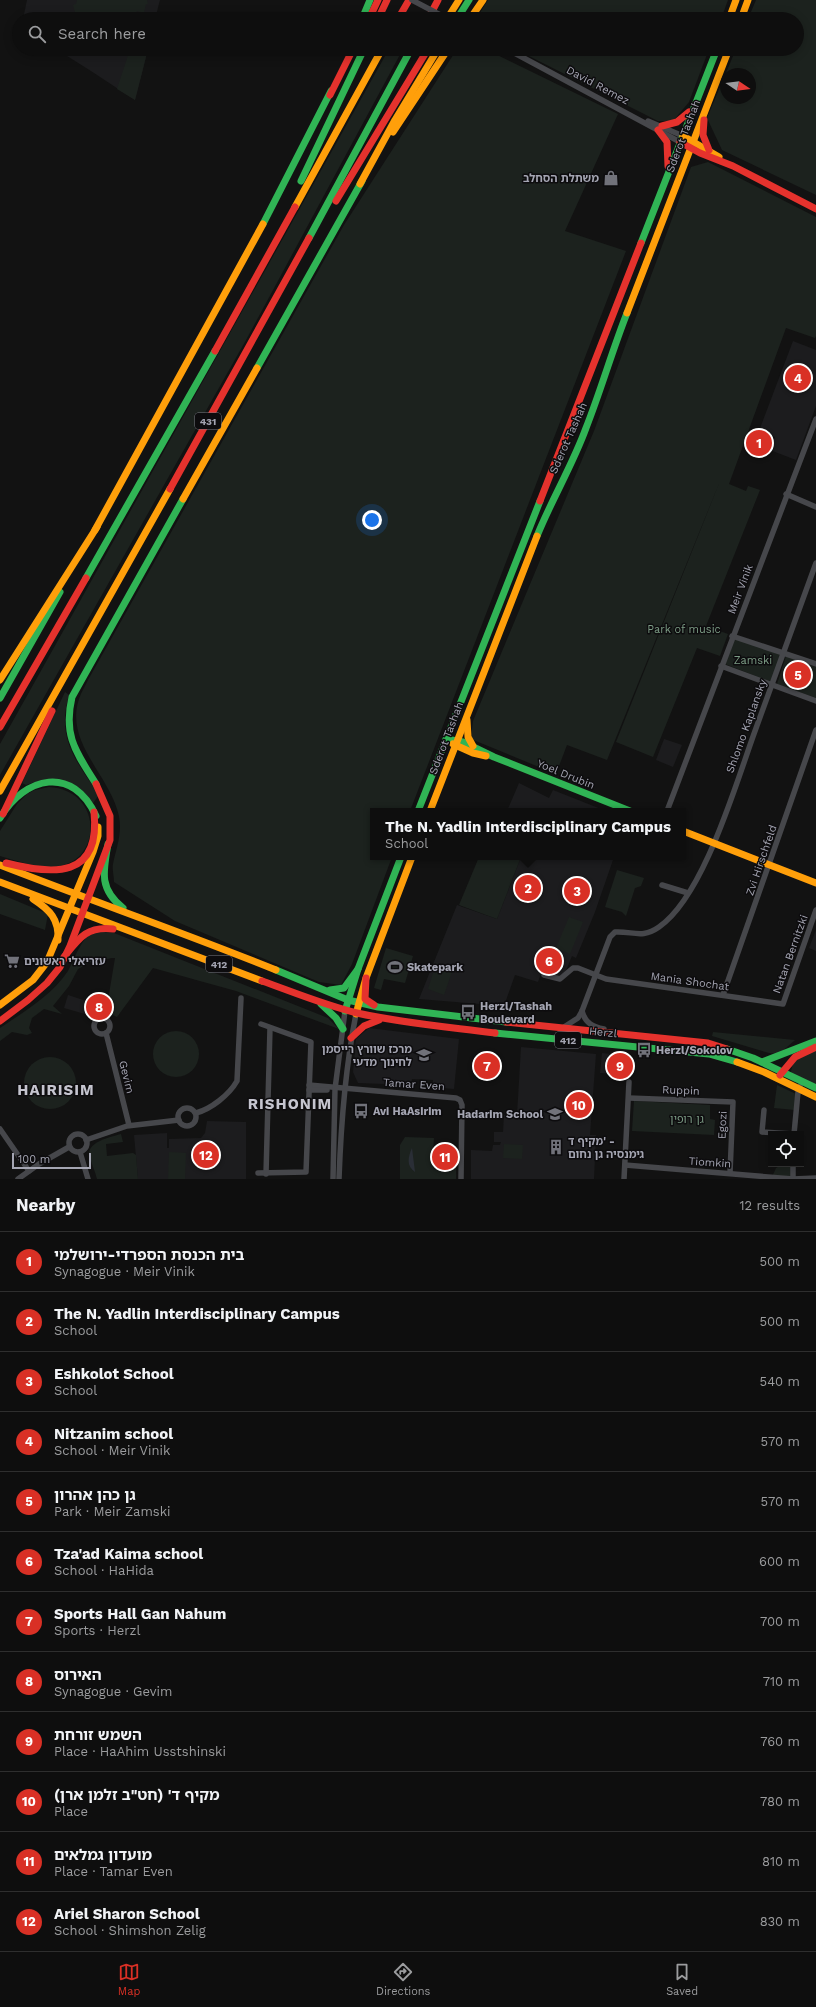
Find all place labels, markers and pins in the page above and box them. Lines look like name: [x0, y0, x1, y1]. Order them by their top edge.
shop icon: משתלת הסחלב: [602, 169, 620, 187]
place label: משתלת הסחלב: [523, 172, 599, 185]
pin: 4: [785, 363, 811, 393]
pin: 1: [746, 428, 772, 458]
pin: 5: [785, 660, 811, 690]
pin: 2: [515, 873, 541, 903]
pin: 3: [564, 876, 590, 906]
pin: 6: [536, 946, 562, 976]
supermarket icon: עזריאלי ראשונים: [3, 952, 21, 970]
place label: עזריאלי ראשונים: [24, 955, 106, 968]
sports icon: Skatepark: [386, 958, 404, 976]
place label: Skatepark: [407, 961, 463, 974]
pin: 8: [86, 992, 112, 1022]
place label: Herzl/Tashah Boulevard: [480, 1000, 552, 1026]
bus stop icon: Herzl/Tashah Boulevard: [459, 1003, 477, 1021]
bus stop icon: Herzl/Sokolov: [635, 1041, 653, 1059]
place label: מרכז שוורץ רייסמן לחינוך מדעי: [322, 1043, 412, 1069]
place label: Herzl/Sokolov: [656, 1044, 733, 1057]
school or university icon: מרכז שוורץ רייסמן לחינוך מדעי: [415, 1046, 433, 1064]
pin: 7: [474, 1051, 500, 1081]
pin: 9: [607, 1051, 633, 1081]
pin: 10: [566, 1090, 592, 1120]
bus stop icon: Avi HaAsirim: [352, 1102, 370, 1120]
place label: Avi HaAsirim: [373, 1105, 442, 1118]
school or university icon: Hadarim School: [546, 1105, 564, 1123]
place label: Hadarim School: [457, 1108, 543, 1121]
place label: מקיף ד' - גימנסיה גן נחום: [568, 1135, 645, 1161]
building icon: מקיף ד' - גימנסיה גן נחום: [547, 1138, 565, 1156]
pin: 12: [193, 1140, 219, 1170]
pin: 11: [432, 1142, 458, 1172]

